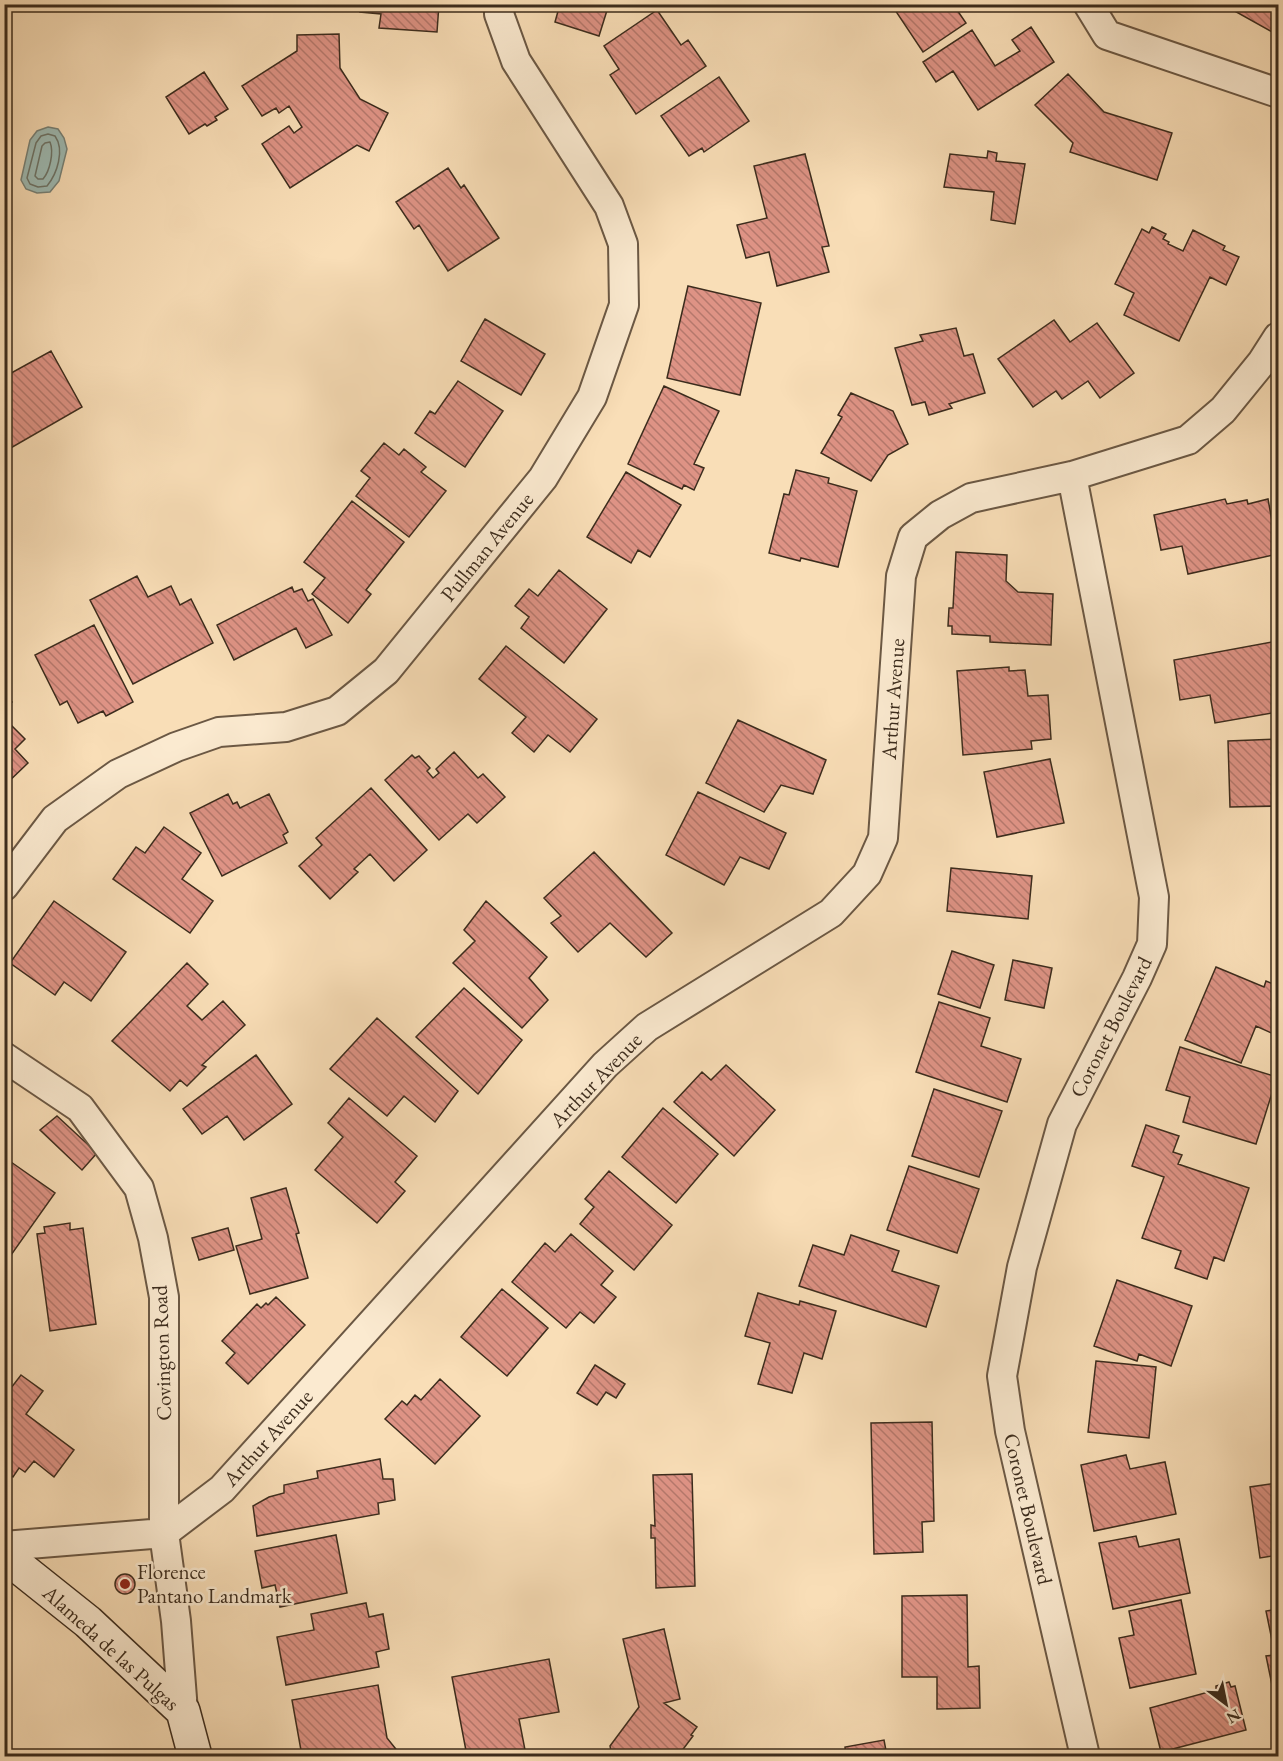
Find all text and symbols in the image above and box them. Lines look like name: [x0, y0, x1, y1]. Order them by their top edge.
street label: Pullman Avenue: [434, 487, 539, 607]
street label: Arthur Avenue: [875, 637, 910, 762]
street label: Coronet Boulevard: [1063, 951, 1158, 1102]
street label: Arthur Avenue: [543, 1027, 648, 1133]
street label: Covington Road: [146, 1284, 177, 1421]
street label: Arthur Avenue: [216, 1383, 318, 1493]
street label: Coronet Boulevard: [998, 1430, 1059, 1588]
place label: Florence Pantano Landmark: [137, 1558, 293, 1609]
marker: Florence Pantano Landmark: [118, 1577, 132, 1591]
street label: Alameda de las Pulgas: [37, 1578, 186, 1716]
north arrow: [1196, 1674, 1256, 1734]
text: N: [1223, 1704, 1245, 1729]

